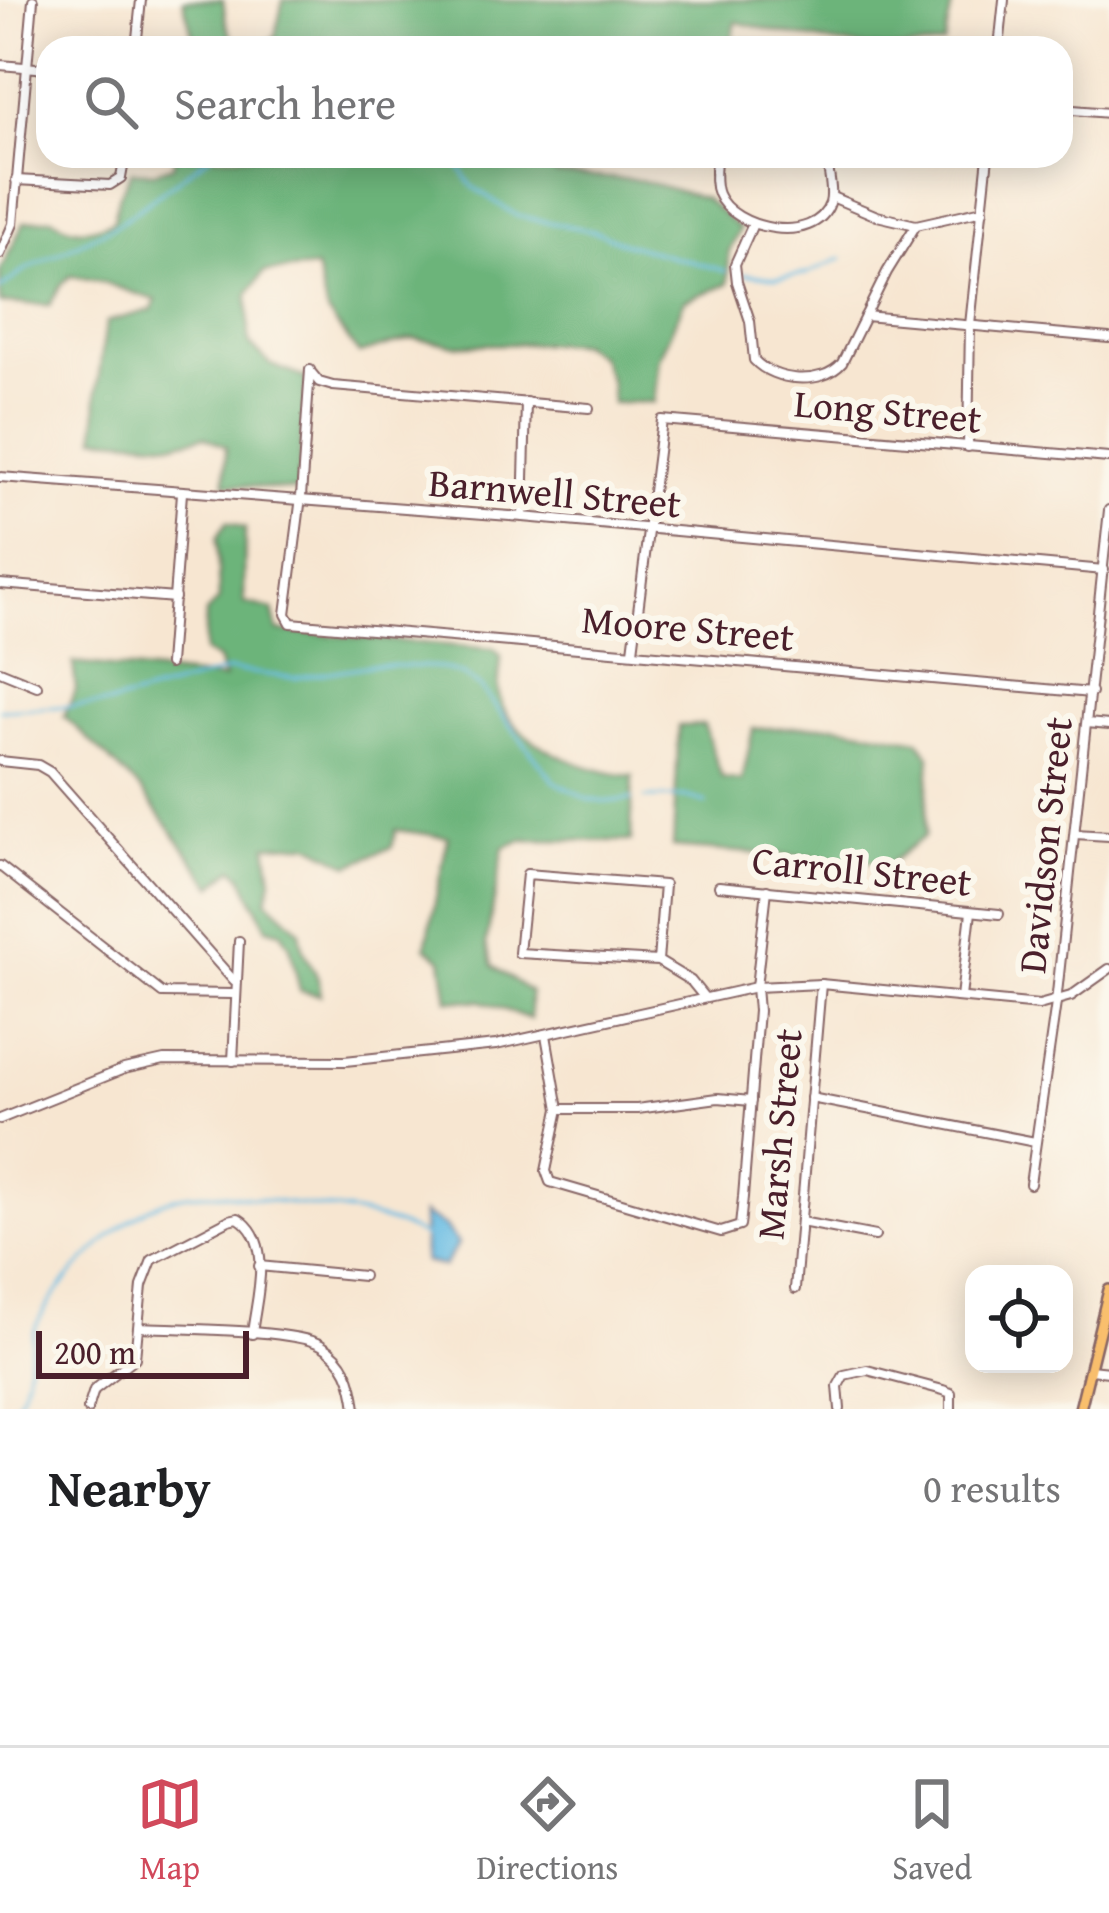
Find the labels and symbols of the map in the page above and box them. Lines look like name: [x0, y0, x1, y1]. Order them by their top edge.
street label: Long Street: [792, 373, 984, 447]
street label: Barnwell Street: [427, 453, 684, 531]
street label: Moore Street: [580, 589, 797, 665]
street label: Davidson Street: [1002, 714, 1086, 976]
street label: Carroll Street: [750, 830, 975, 910]
street label: Marsh Street: [740, 1026, 816, 1242]
scale bar: [36, 1325, 249, 1378]

